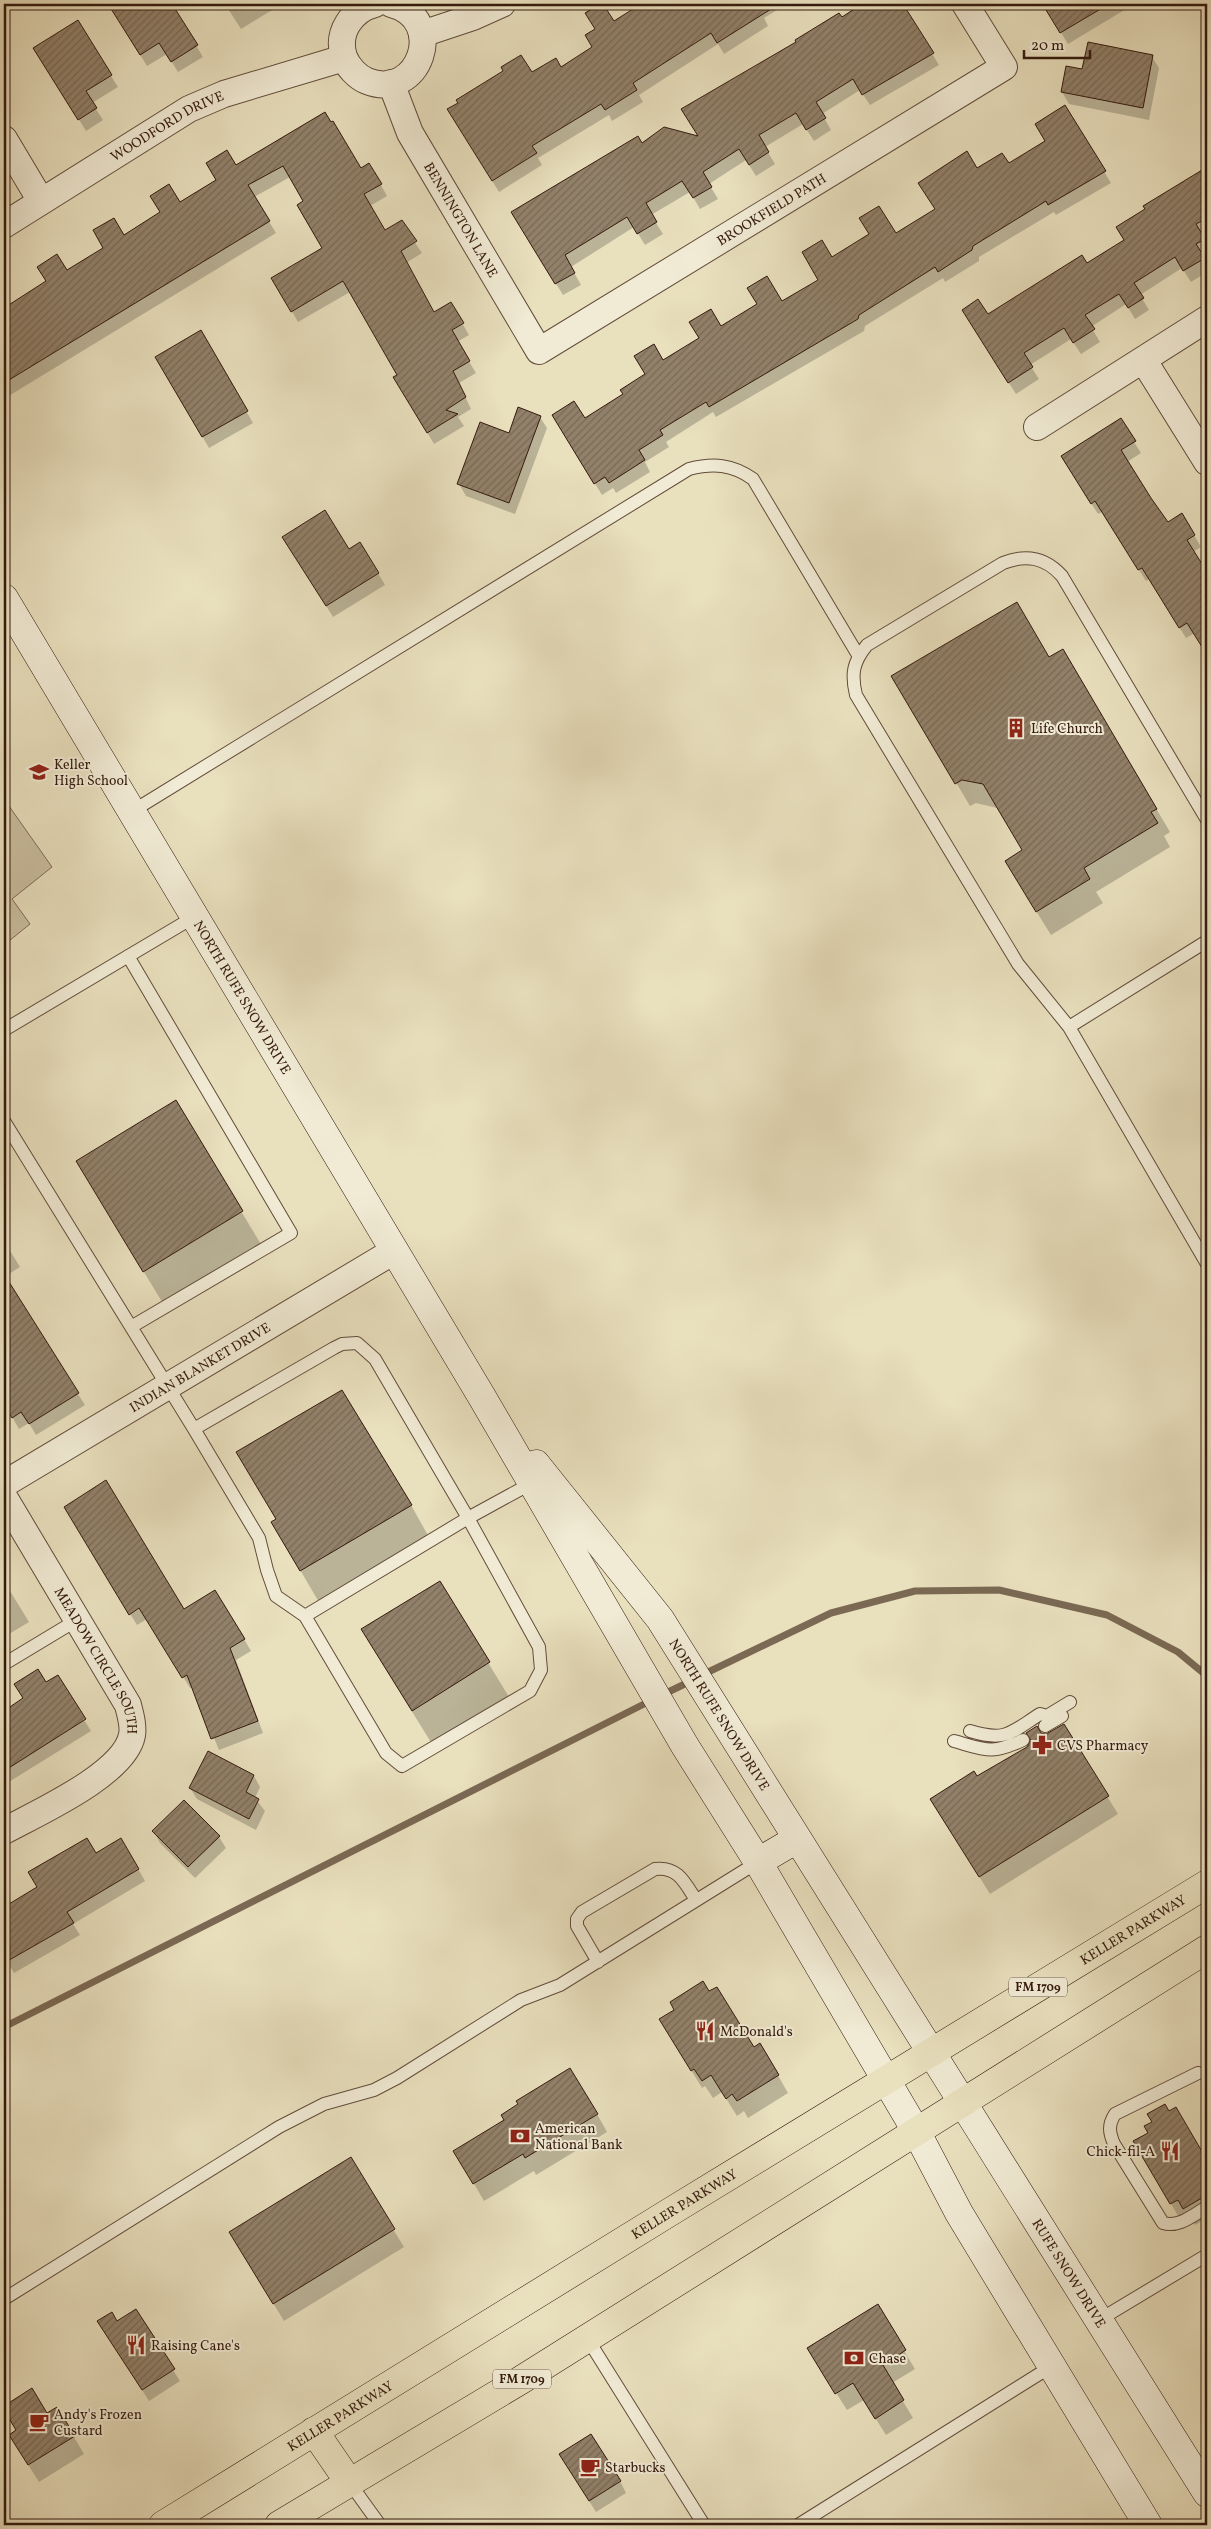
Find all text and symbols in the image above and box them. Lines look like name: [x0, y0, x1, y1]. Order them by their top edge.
scale bar: [1024, 28, 1090, 60]
text: 20 m: [1031, 36, 1064, 57]
street label: WOODFORD DRIVE: [107, 87, 227, 167]
street label: BENNINGTON LANE: [418, 159, 501, 281]
street label: BROOKFIELD PATH: [714, 170, 830, 251]
building icon: Life Church: [1005, 717, 1027, 739]
place label: Life Church: [1031, 720, 1103, 739]
place label: Keller High School: [54, 756, 128, 791]
school or university icon: Keller High School: [28, 761, 50, 783]
street label: NORTH RUFE SNOW DRIVE: [188, 917, 295, 1078]
street label: INDIAN BLANKET DRIVE: [126, 1319, 275, 1418]
street label: MEADOW CIRCLE SOUTH: [49, 1584, 141, 1734]
street label: NORTH RUFE SNOW DRIVE: [664, 1636, 773, 1795]
pharmacy icon: CVS Pharmacy: [1031, 1734, 1053, 1756]
place label: CVS Pharmacy: [1057, 1737, 1149, 1756]
street label: KELLER PARKWAY: [1077, 1891, 1190, 1970]
road number: FM 1709: [1009, 1978, 1067, 1996]
restaurant icon: McDonald's: [694, 2020, 716, 2042]
place label: McDonald's: [720, 2023, 793, 2042]
place label: American National Bank: [535, 2120, 623, 2155]
bank icon: American National Bank: [509, 2125, 531, 2147]
restaurant icon: Chick-fil-A: [1159, 2140, 1181, 2162]
place label: Chick-fil-A: [1087, 2143, 1155, 2162]
street label: KELLER PARKWAY: [628, 2165, 741, 2245]
street label: RUFE SNOW DRIVE: [1027, 2216, 1109, 2332]
restaurant icon: Raising Cane's: [125, 2334, 147, 2356]
place label: Raising Cane's: [151, 2337, 240, 2356]
bank icon: Chase: [843, 2347, 865, 2369]
place label: Chase: [869, 2350, 906, 2369]
road number: FM 1709: [493, 2370, 551, 2388]
street label: KELLER PARKWAY: [284, 2377, 397, 2457]
place label: Andy's Frozen Custard: [54, 2406, 142, 2441]
cafe icon: Andy's Frozen Custard: [28, 2411, 50, 2433]
cafe icon: Starbucks: [579, 2456, 601, 2478]
place label: Starbucks: [605, 2459, 666, 2478]

